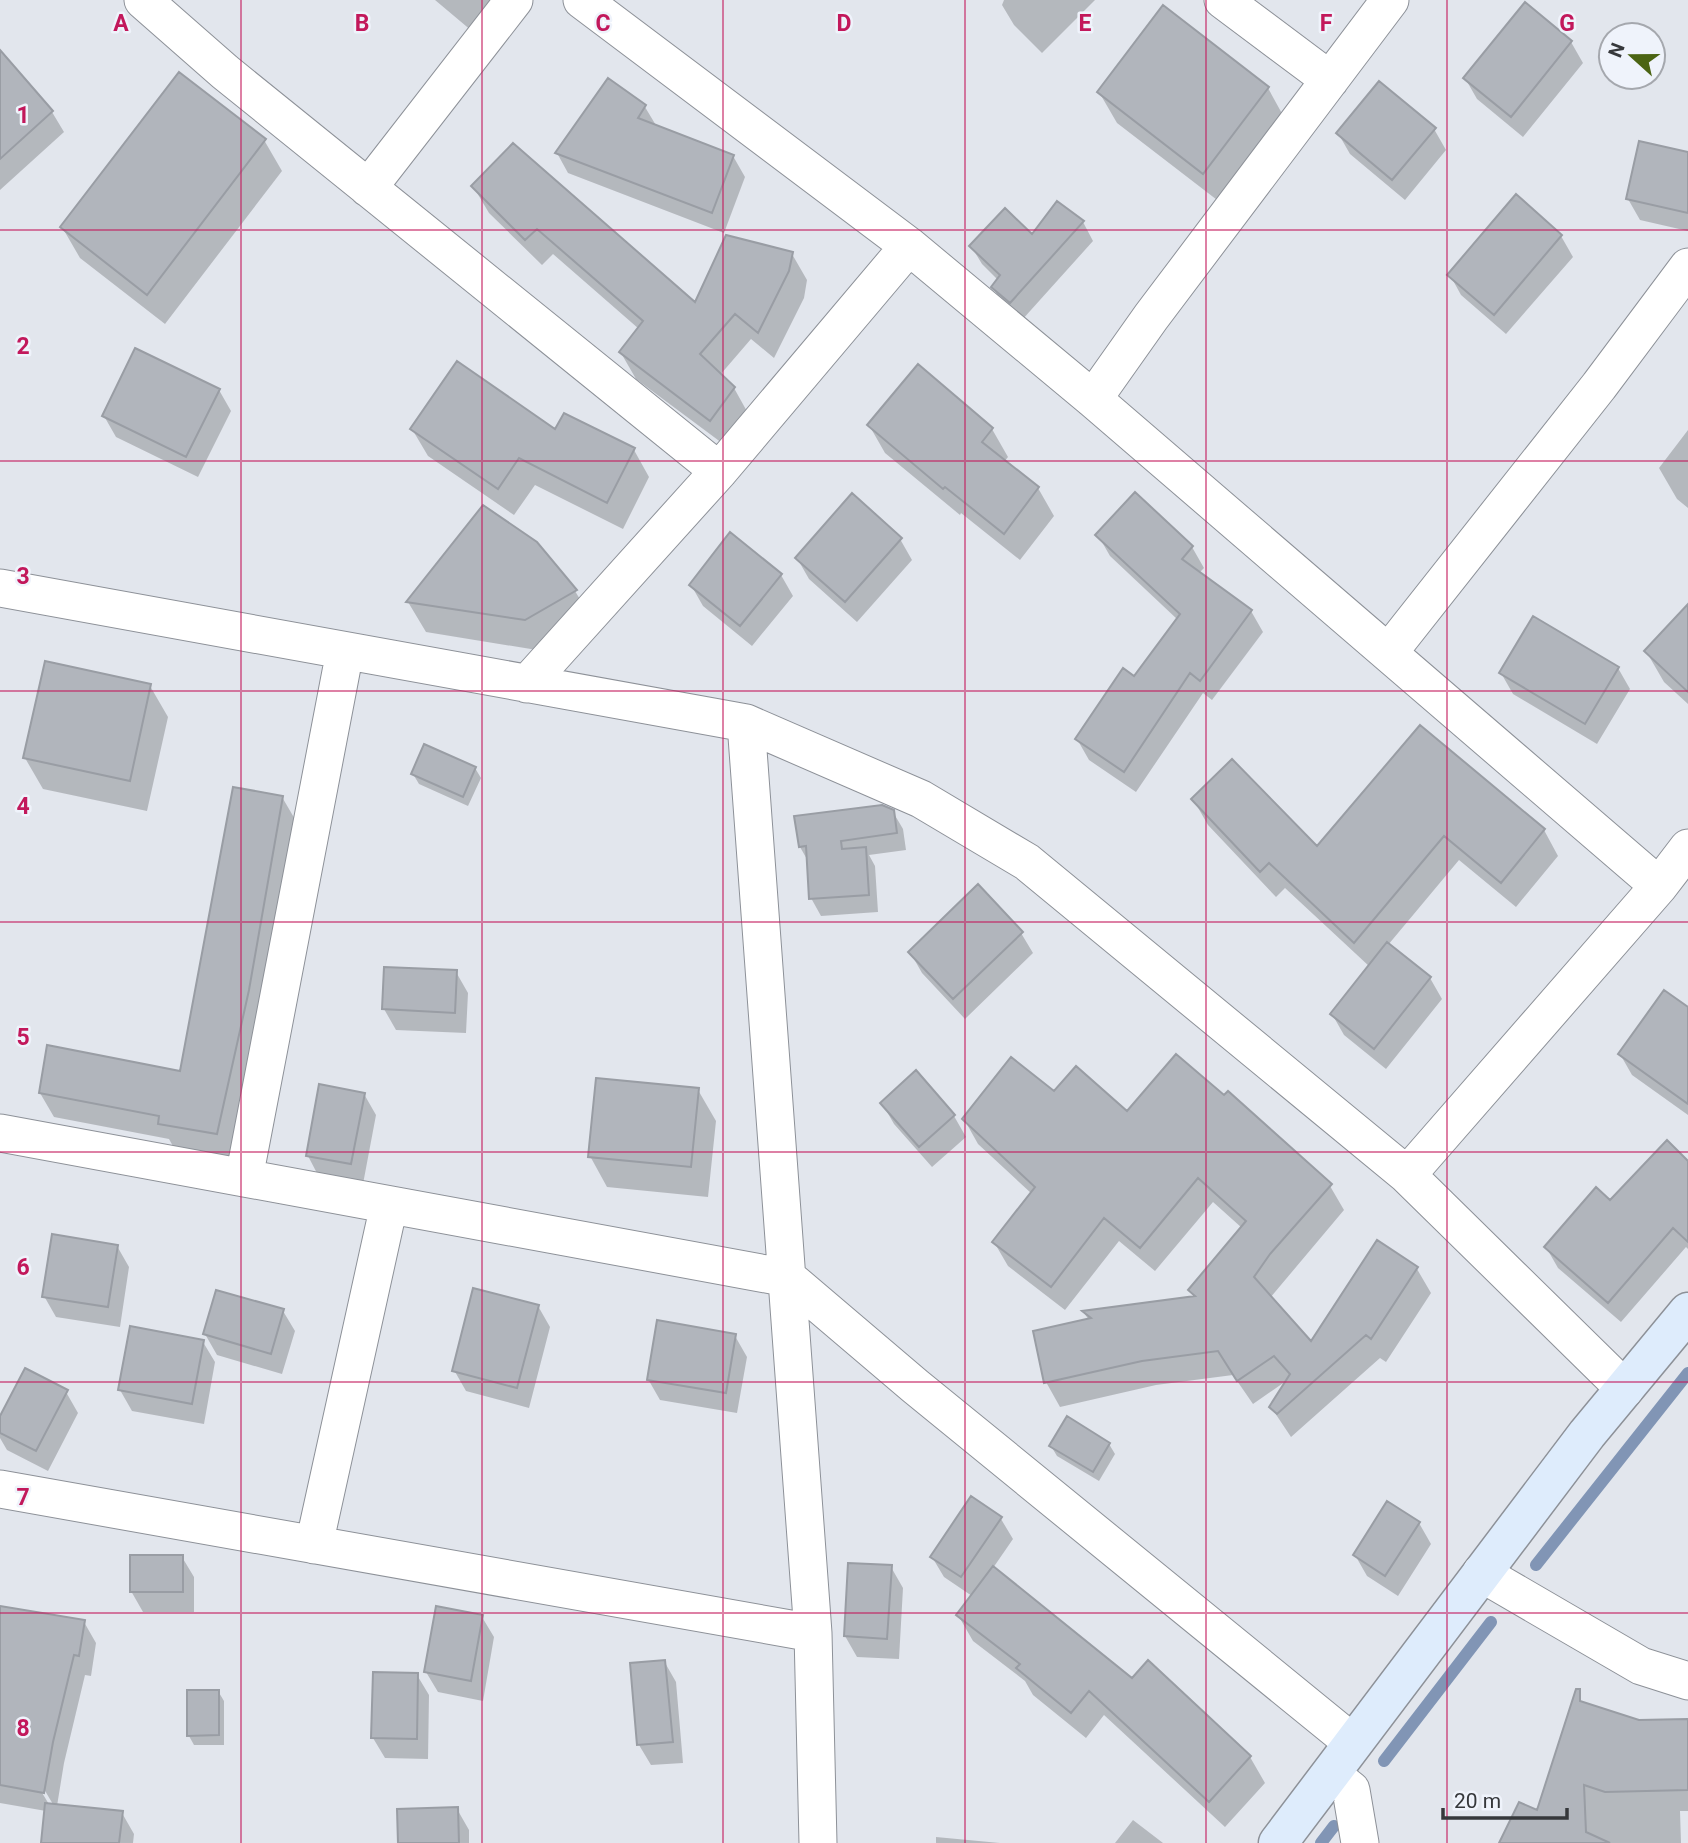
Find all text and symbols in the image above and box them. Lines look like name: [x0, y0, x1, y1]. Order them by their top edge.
text: A: [113, 10, 129, 37]
text: B: [355, 10, 369, 37]
text: C: [595, 10, 611, 37]
text: D: [837, 10, 851, 37]
text: E: [1079, 10, 1092, 37]
text: F: [1320, 10, 1333, 37]
text: G: [1559, 10, 1575, 37]
north arrow: [1597, 21, 1667, 91]
text: N: [1603, 40, 1630, 60]
text: 1: [16, 102, 30, 129]
text: 2: [16, 333, 30, 360]
text: 3: [16, 563, 30, 590]
text: 4: [16, 793, 30, 820]
text: 5: [16, 1024, 30, 1051]
text: 6: [16, 1254, 30, 1281]
text: 7: [16, 1484, 30, 1511]
text: 8: [16, 1715, 30, 1742]
scale bar: [1443, 1776, 1567, 1820]
text: 20 m: [1454, 1789, 1501, 1813]

